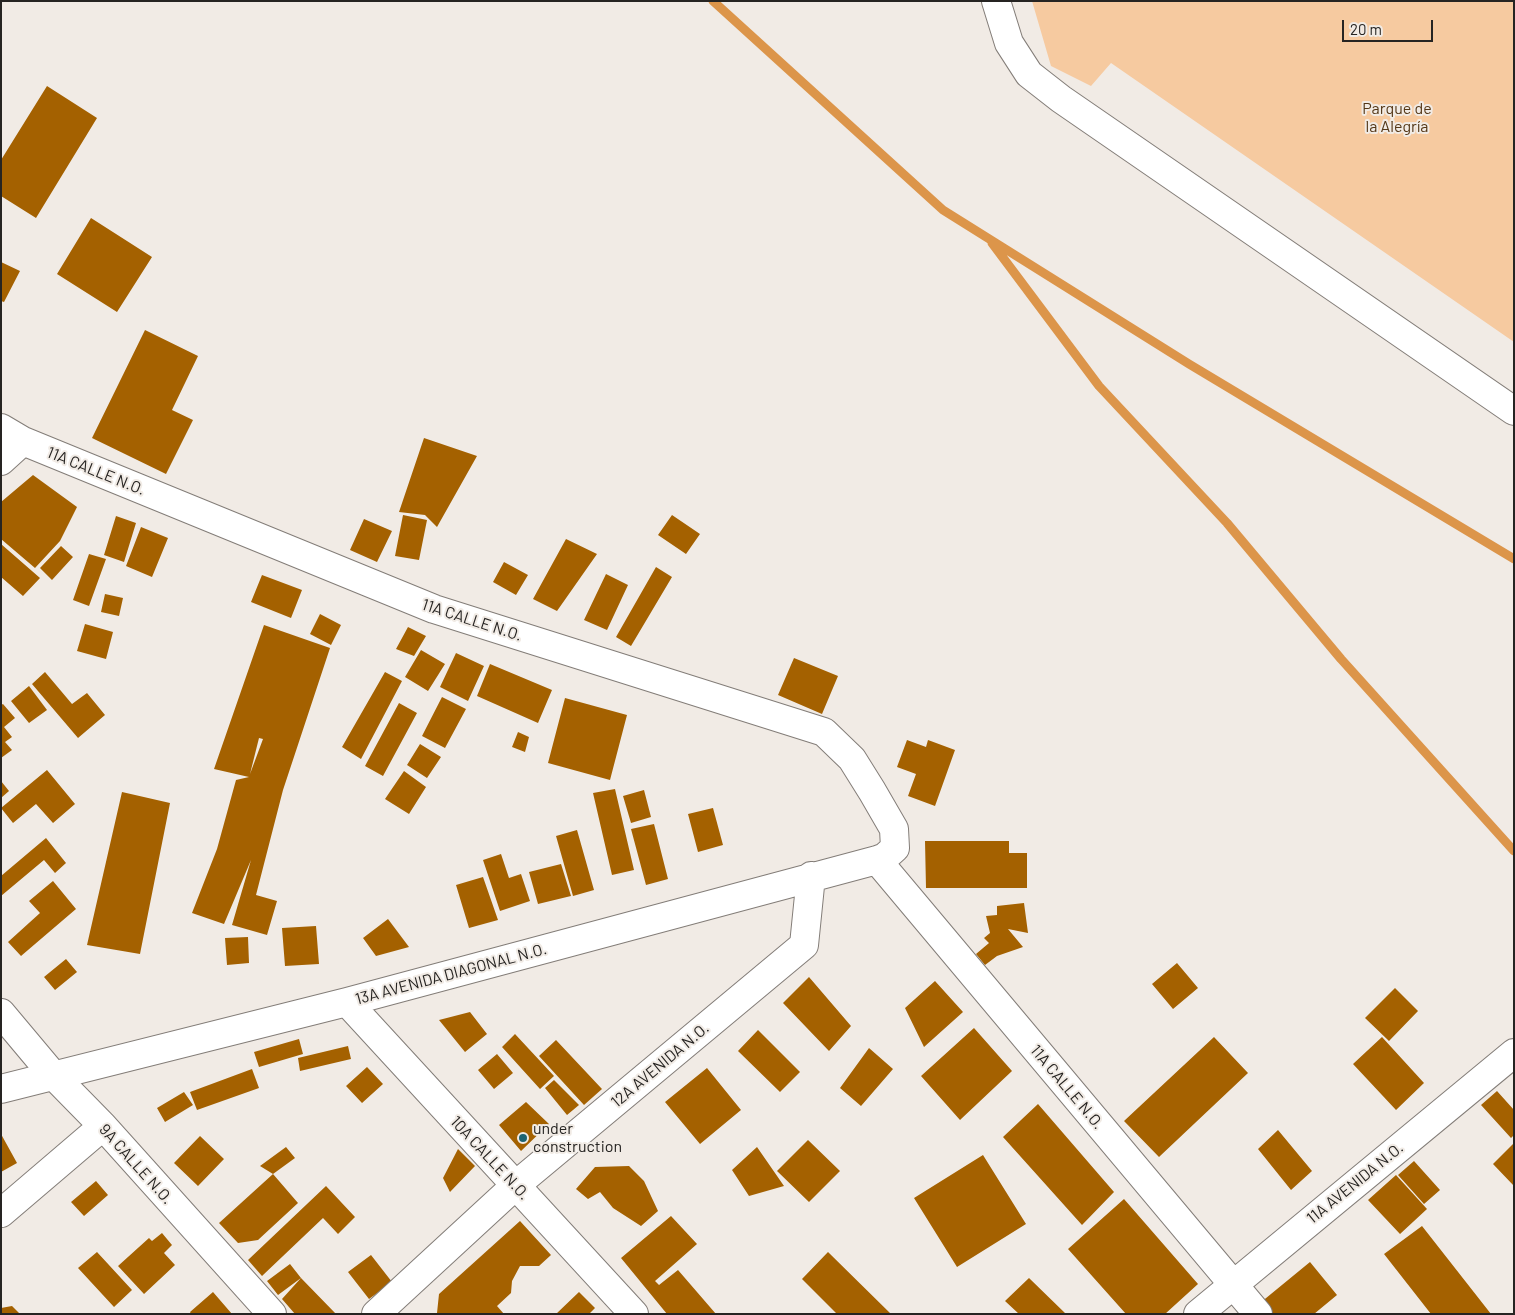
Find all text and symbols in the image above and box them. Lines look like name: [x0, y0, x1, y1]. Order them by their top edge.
scale bar: [1345, 10, 1436, 42]
text: 20 m: [1350, 20, 1382, 38]
park label: Parque de la Alegría: [1362, 99, 1432, 137]
street label: 11A CALLE N.O.: [44, 443, 148, 499]
street label: 11A CALLE N.O.: [419, 595, 525, 645]
street label: 13A AVENIDA DIAGONAL N.O.: [353, 939, 549, 1009]
street label: 12A AVENIDA N.O.: [607, 1018, 713, 1112]
street label: 11A CALLE N.O.: [1026, 1041, 1108, 1133]
street label: 10A CALLE N.O.: [446, 1112, 534, 1204]
place label: under construction: [533, 1119, 622, 1157]
street label: 9A CALLE N.O.: [95, 1120, 177, 1208]
marker: under construction: [517, 1132, 529, 1144]
street label: 11A AVENIDA N.O.: [1303, 1138, 1407, 1228]

